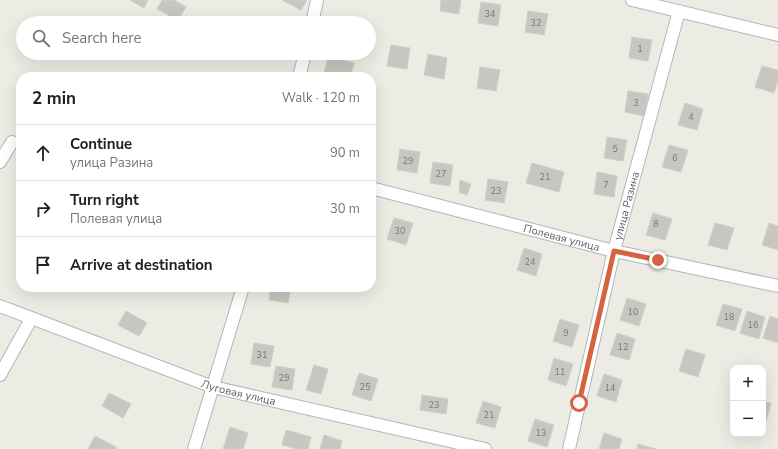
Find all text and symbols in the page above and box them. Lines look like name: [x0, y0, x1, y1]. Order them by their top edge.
house number: 34: [485, 8, 496, 20]
search box: [16, 16, 376, 60]
house number: 32: [531, 17, 541, 29]
icon: search: [30, 27, 52, 49]
text: Search here: [62, 28, 142, 48]
house number: 1: [637, 43, 643, 55]
text: 2 min: [32, 87, 76, 110]
text: Walk · 120 m: [282, 89, 360, 107]
house number: 3: [633, 97, 639, 109]
house number: 4: [688, 111, 694, 123]
text: Continue: [70, 134, 132, 154]
icon: ahead: [32, 142, 54, 164]
house number: 5: [612, 143, 618, 155]
text: 90 m: [330, 144, 360, 162]
house number: 6: [672, 152, 678, 164]
text: улица Разина: [70, 154, 153, 172]
house number: 29: [403, 155, 413, 167]
house number: 27: [436, 168, 446, 180]
street label: улица Разина: [610, 170, 643, 242]
house number: 21: [540, 171, 550, 183]
house number: 7: [603, 179, 609, 191]
house number: 23: [491, 185, 501, 197]
text: Turn right: [70, 190, 139, 210]
icon: right: [32, 198, 54, 220]
text: 30 m: [330, 200, 360, 218]
text: Полевая улица: [70, 210, 162, 228]
house number: 8: [653, 218, 659, 230]
street label: Полевая улица: [522, 220, 601, 255]
house number: 30: [395, 225, 405, 237]
route end: [649, 251, 667, 269]
icon: arrive: [32, 254, 54, 276]
text: Arrive at destination: [70, 255, 213, 275]
house number: 24: [525, 256, 536, 268]
house number: 10: [628, 306, 638, 318]
house number: 18: [724, 311, 734, 323]
house number: 16: [748, 319, 758, 331]
house number: 9: [563, 327, 569, 339]
house number: 12: [618, 341, 628, 353]
house number: 31: [257, 349, 267, 361]
map controls: [730, 365, 766, 437]
button: +: [730, 365, 766, 401]
house number: 11: [555, 366, 565, 378]
house number: 29: [279, 372, 289, 384]
street label: Луговая улица: [199, 376, 277, 409]
house number: 25: [360, 381, 370, 393]
house number: 14: [605, 382, 616, 394]
route start: [570, 394, 588, 412]
house number: 23: [429, 399, 439, 411]
button: −: [730, 401, 766, 437]
house number: 21: [484, 409, 494, 421]
house number: 13: [536, 427, 546, 439]

